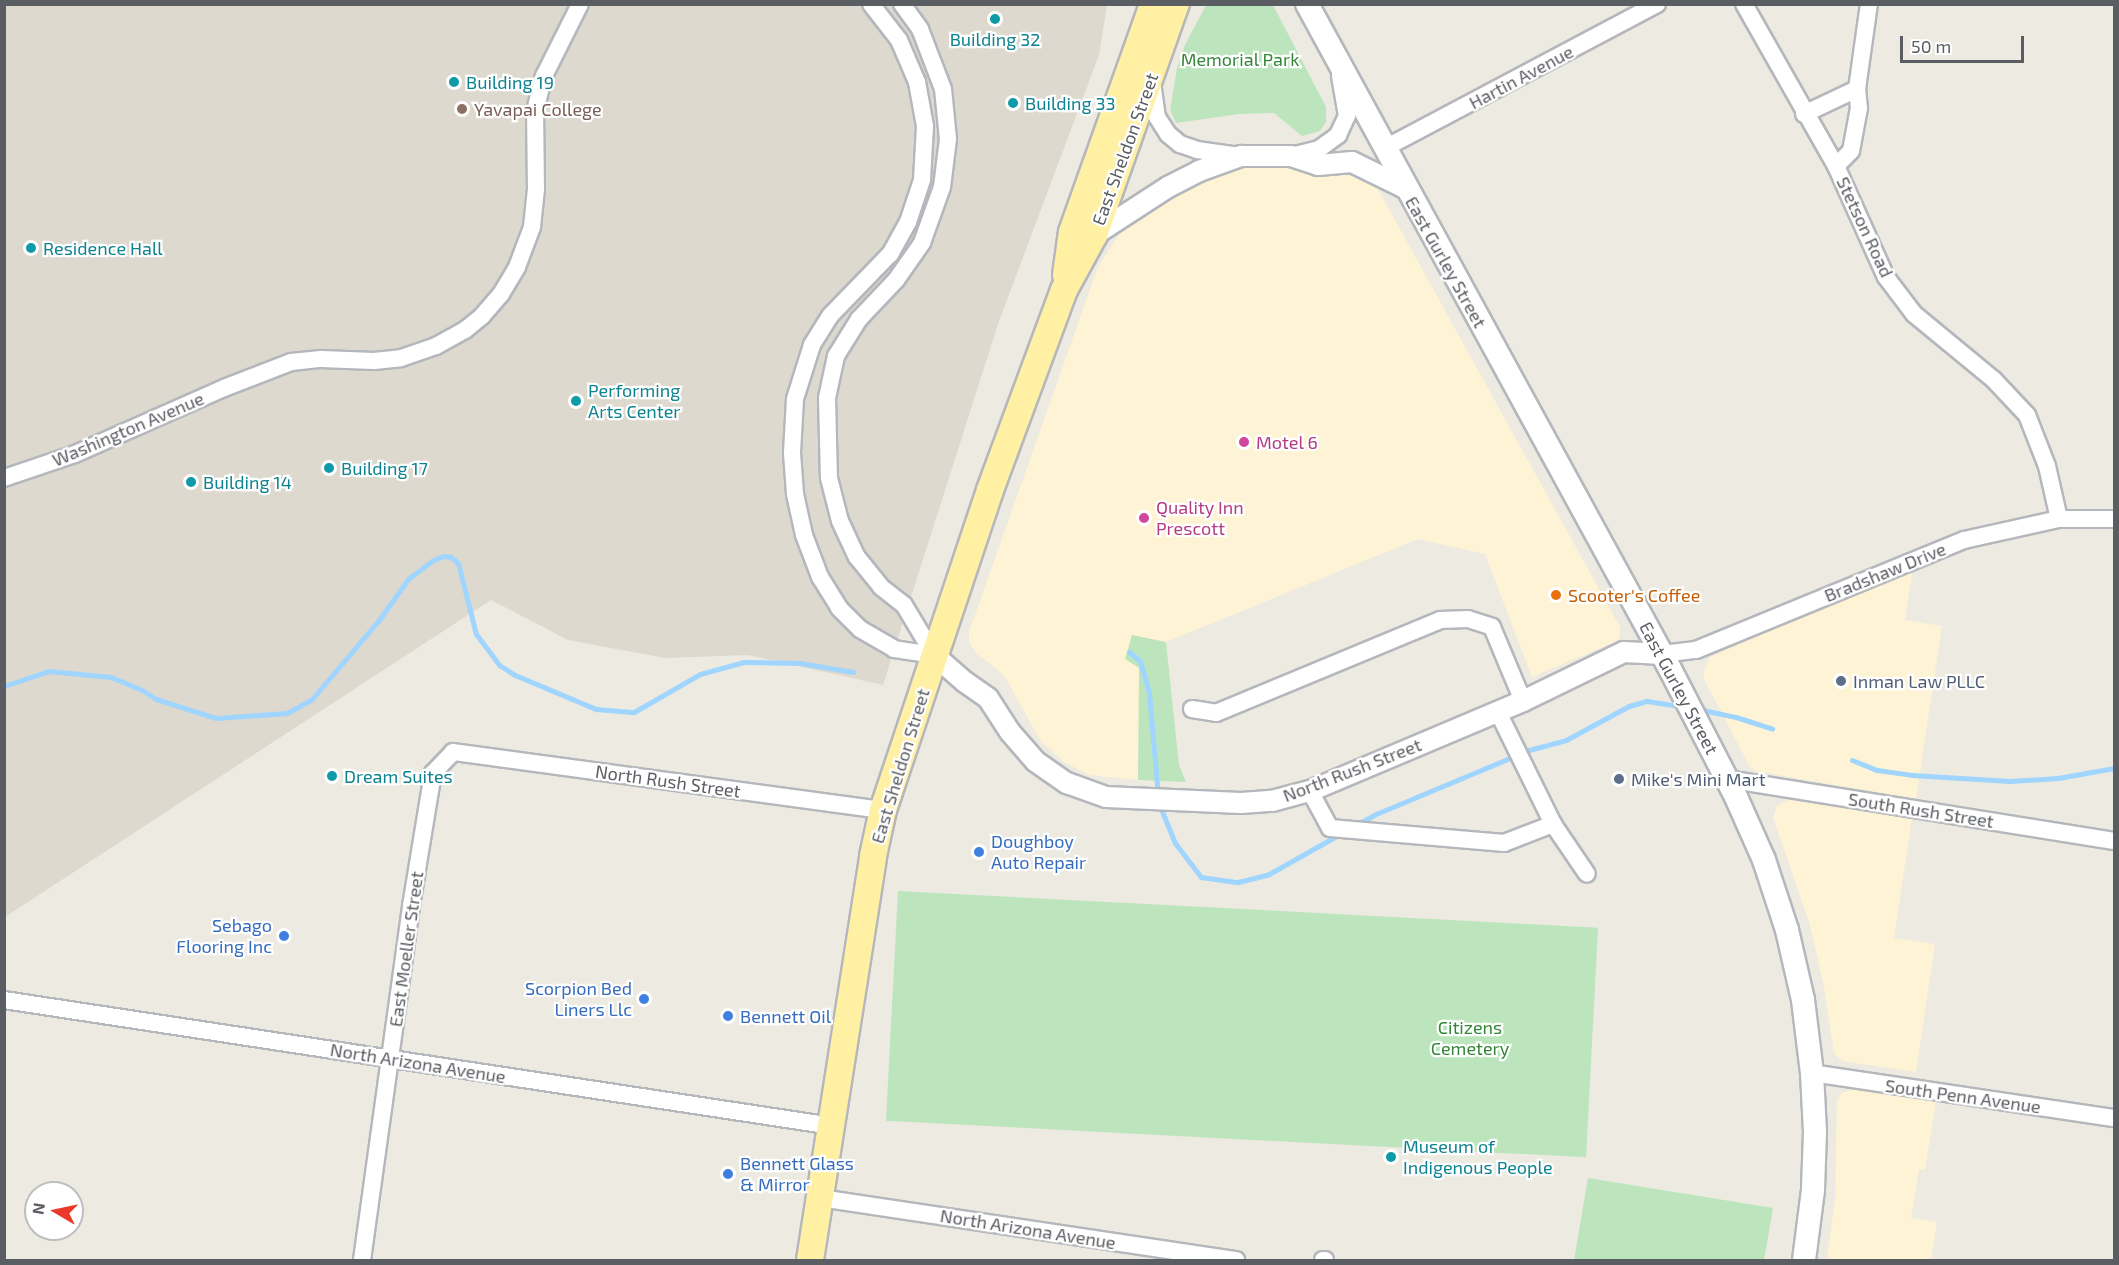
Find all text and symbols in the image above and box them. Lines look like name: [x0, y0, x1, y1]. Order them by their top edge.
marker: Building 32: [988, 12, 1002, 26]
scale bar: [1903, 24, 2028, 62]
place label: Building 32: [950, 28, 1040, 50]
text: 50 m: [1911, 35, 1951, 57]
street label: Hartin Avenue: [1465, 40, 1577, 114]
park label: Memorial Park: [1180, 48, 1300, 70]
street label: East Sheldon Street: [1087, 70, 1163, 228]
place label: Building 19: [466, 71, 554, 93]
marker: Building 19: [447, 75, 461, 89]
place label: Building 33: [1025, 92, 1116, 114]
marker: Building 33: [1006, 96, 1020, 110]
place label: Yavapai College: [474, 98, 602, 120]
marker: Yavapai College: [455, 102, 469, 116]
street label: Stetson Road: [1832, 173, 1898, 281]
street label: East Gurley Street: [1401, 192, 1491, 332]
place label: Residence Hall: [43, 237, 163, 259]
marker: Residence Hall: [24, 241, 38, 255]
place label: Performing Arts Center: [588, 380, 681, 422]
street label: Washington Avenue: [49, 387, 207, 471]
marker: Performing Arts Center: [569, 394, 583, 408]
place label: Motel 6: [1256, 431, 1318, 453]
marker: Motel 6: [1237, 435, 1251, 449]
place label: Building 17: [341, 457, 428, 479]
marker: Building 17: [322, 461, 336, 475]
place label: Building 14: [203, 471, 292, 493]
marker: Building 14: [184, 475, 198, 489]
place label: Quality Inn Prescott: [1156, 497, 1244, 540]
marker: Quality Inn Prescott: [1137, 511, 1151, 525]
street label: Bradshaw Drive: [1821, 538, 1949, 606]
place label: Scooter's Coffee: [1568, 584, 1700, 606]
marker: Scooter's Coffee: [1549, 588, 1563, 602]
street label: East Gurley Street: [1635, 618, 1723, 758]
place label: Inman Law PLLC: [1853, 670, 1985, 692]
marker: Inman Law PLLC: [1834, 674, 1848, 688]
street label: East Sheldon Street: [866, 686, 934, 846]
street label: North Rush Street: [1280, 734, 1424, 806]
street label: North Rush Street: [594, 760, 742, 802]
place label: Dream Suites: [344, 765, 453, 787]
place label: Mike's Mini Mart: [1631, 768, 1766, 790]
marker: Dream Suites: [325, 769, 339, 783]
marker: Mike's Mini Mart: [1612, 772, 1626, 786]
street label: South Rush Street: [1847, 788, 1995, 832]
place label: Doughboy Auto Repair: [991, 831, 1086, 874]
marker: Doughboy Auto Repair: [972, 845, 986, 859]
street label: East Moeller Street: [384, 870, 428, 1028]
place label: Sebago Flooring Inc: [176, 915, 272, 958]
marker: Sebago Flooring Inc: [277, 929, 291, 943]
place label: Scorpion Bed Liners Llc: [525, 978, 632, 1020]
marker: Scorpion Bed Liners Llc: [637, 992, 651, 1006]
place label: Bennett Oil: [740, 1005, 831, 1027]
marker: Bennett Oil: [721, 1009, 735, 1023]
park label: Citizens Cemetery: [1431, 1017, 1509, 1060]
street label: North Arizona Avenue: [328, 1038, 508, 1088]
street label: South Penn Avenue: [1884, 1074, 2042, 1118]
place label: Museum of Indigenous People: [1403, 1136, 1553, 1178]
marker: Museum of Indigenous People: [1384, 1150, 1398, 1164]
place label: Bennett Glass & Mirror: [740, 1153, 854, 1196]
marker: Bennett Glass & Mirror: [721, 1167, 735, 1181]
north arrow: [24, 1181, 84, 1241]
text: N: [27, 1201, 48, 1216]
street label: North Arizona Avenue: [938, 1204, 1118, 1254]

